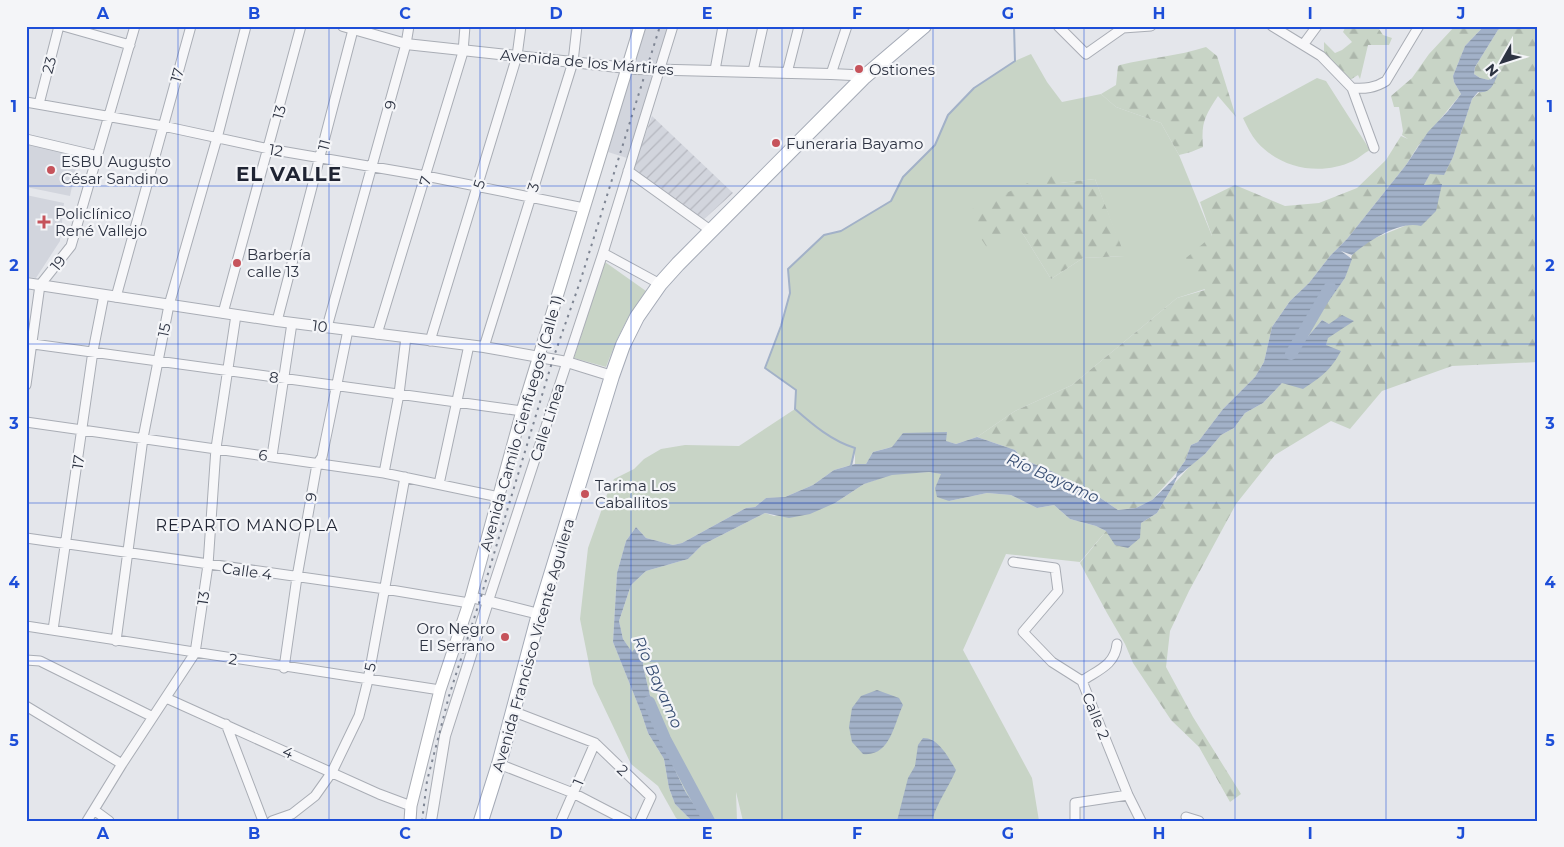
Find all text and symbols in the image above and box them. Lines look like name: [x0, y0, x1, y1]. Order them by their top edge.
text: A: [96, 4, 110, 23]
text: B: [248, 4, 260, 23]
text: C: [399, 4, 411, 23]
text: D: [549, 4, 563, 23]
text: E: [702, 4, 712, 23]
text: F: [852, 4, 862, 23]
text: G: [1002, 4, 1014, 23]
text: H: [1153, 4, 1165, 23]
text: I: [1307, 4, 1313, 23]
text: J: [1456, 4, 1465, 23]
north arrow: [1476, 38, 1526, 88]
street label: Avenida de los Mártires: [499, 45, 675, 79]
street label: 23: [38, 54, 60, 76]
place label: Ostiones: [869, 60, 935, 79]
text: N: [1481, 60, 1502, 80]
marker: Ostiones: [853, 63, 865, 75]
street label: 17: [166, 65, 188, 84]
text: 1: [11, 97, 17, 116]
text: 1: [1547, 97, 1553, 116]
street label: 9: [380, 98, 400, 112]
street label: 13: [268, 103, 290, 121]
place label: Funeraria Bayamo: [786, 134, 923, 153]
street label: 11: [313, 137, 335, 153]
marker: Funeraria Bayamo: [770, 137, 782, 149]
street label: 12: [267, 139, 285, 161]
place label: ESBU Augusto César Sandino: [61, 152, 171, 188]
district label: EL VALLE: [236, 162, 342, 186]
marker: ESBU Augusto César Sandino: [45, 164, 57, 176]
street label: 7: [415, 174, 435, 188]
street label: 5: [469, 177, 489, 191]
street label: 3: [523, 180, 543, 194]
place label: Policlínico René Vallejo: [55, 204, 147, 240]
marker: Policlínico René Vallejo: [37, 215, 51, 229]
place label: Barbería calle 13: [247, 245, 311, 281]
street label: 19: [46, 251, 70, 275]
text: 2: [9, 256, 19, 275]
text: 2: [1545, 256, 1555, 275]
marker: Barbería calle 13: [231, 257, 243, 269]
street label: Avenida Camilo Cienfuegos (Calle 1): [475, 293, 567, 553]
street label: 10: [311, 316, 329, 336]
street label: 15: [153, 321, 175, 339]
street label: 8: [268, 367, 280, 387]
street label: Calle Linea: [525, 380, 569, 464]
text: 3: [8, 414, 19, 433]
text: 3: [1544, 414, 1555, 433]
street label: 6: [257, 445, 269, 465]
water label: Río Bayamo: [1004, 449, 1102, 507]
street label: 17: [68, 453, 88, 470]
place label: Tarima Los Caballitos: [595, 476, 676, 512]
marker: Tarima Los Caballitos: [579, 488, 591, 500]
street label: 9: [301, 491, 321, 503]
district label: REPARTO MANOPLA: [156, 516, 338, 535]
street label: Avenida Francisco Vicente Aguilera: [488, 516, 578, 774]
street label: Calle 4: [221, 558, 273, 584]
text: 4: [8, 573, 20, 592]
text: 4: [1544, 573, 1556, 592]
street label: 13: [193, 590, 213, 606]
place label: Oro Negro El Serrano: [416, 619, 495, 655]
marker: Oro Negro El Serrano: [499, 631, 511, 643]
water label: Río Bayamo: [629, 633, 687, 731]
street label: 2: [227, 649, 239, 669]
street label: 5: [360, 661, 380, 673]
street label: Calle 2: [1078, 690, 1114, 742]
text: 5: [9, 731, 19, 750]
text: 5: [1545, 731, 1555, 750]
street label: 4: [280, 741, 296, 763]
street label: 2: [613, 760, 633, 780]
street label: 1: [568, 776, 588, 788]
text: A: [96, 824, 110, 843]
text: B: [248, 824, 260, 843]
text: C: [399, 824, 411, 843]
text: D: [549, 824, 563, 843]
text: E: [702, 824, 712, 843]
text: F: [852, 824, 862, 843]
text: G: [1002, 824, 1014, 843]
text: H: [1153, 824, 1165, 843]
text: I: [1307, 824, 1313, 843]
text: J: [1456, 824, 1465, 843]

